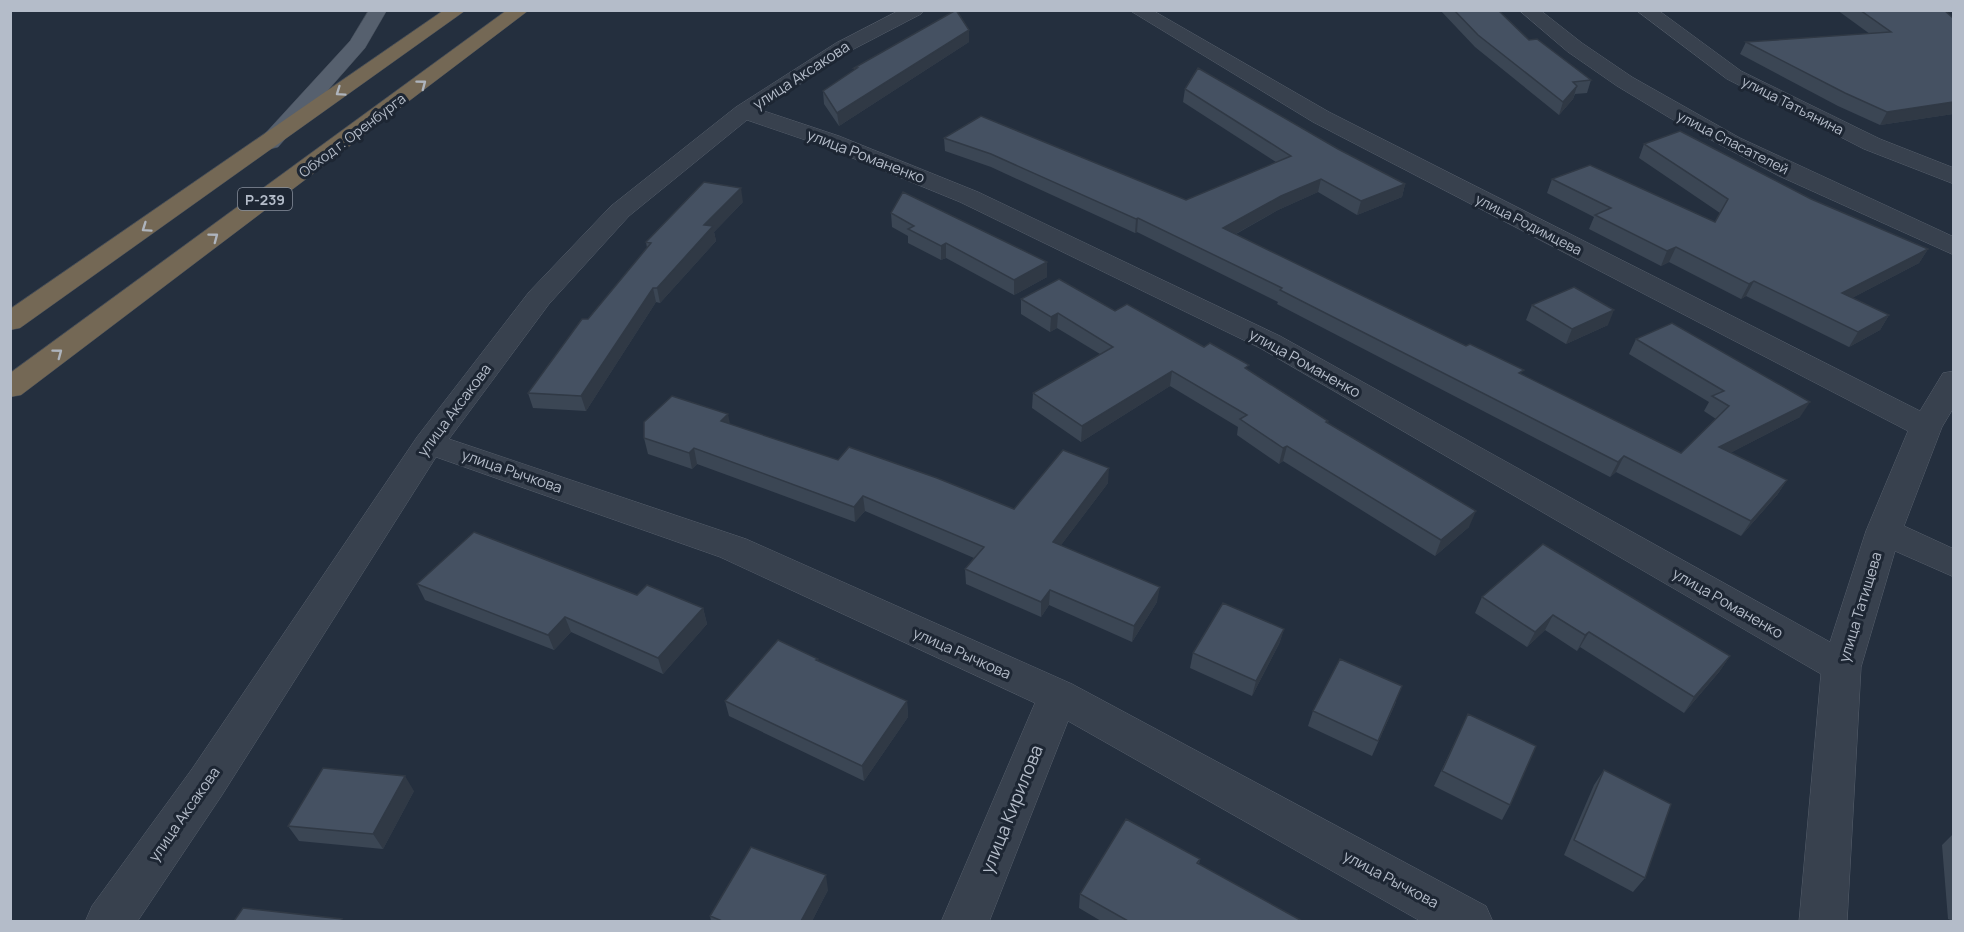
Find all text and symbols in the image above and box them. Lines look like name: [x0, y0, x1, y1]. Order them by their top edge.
street label: улица Аксакова: [749, 36, 853, 114]
street label: улица Татьянина: [1739, 71, 1847, 139]
one-way arrow: [415, 80, 426, 91]
one-way arrow: [336, 85, 347, 96]
street label: Обход г. Оренбурга: [295, 89, 409, 181]
street label: улица Спасателей: [1674, 106, 1792, 178]
street label: улица Романенко: [804, 124, 928, 188]
road number: Р-239: [238, 188, 292, 210]
street label: улица Родимцева: [1472, 189, 1586, 259]
one-way arrow: [141, 221, 152, 232]
one-way arrow: [208, 233, 219, 244]
street label: улица Романенко: [1245, 324, 1365, 402]
one-way arrow: [51, 350, 62, 361]
street label: улица Аксакова: [412, 359, 496, 461]
street label: улица Рычкова: [459, 444, 565, 498]
street label: улица Татищева: [1833, 549, 1887, 665]
street label: улица Романенко: [1669, 563, 1787, 643]
street label: улица Рычкова: [910, 622, 1014, 684]
street label: улица Кирилова: [974, 741, 1048, 877]
street label: улица Аксакова: [143, 762, 225, 866]
street label: улица Рычкова: [1340, 845, 1442, 913]

